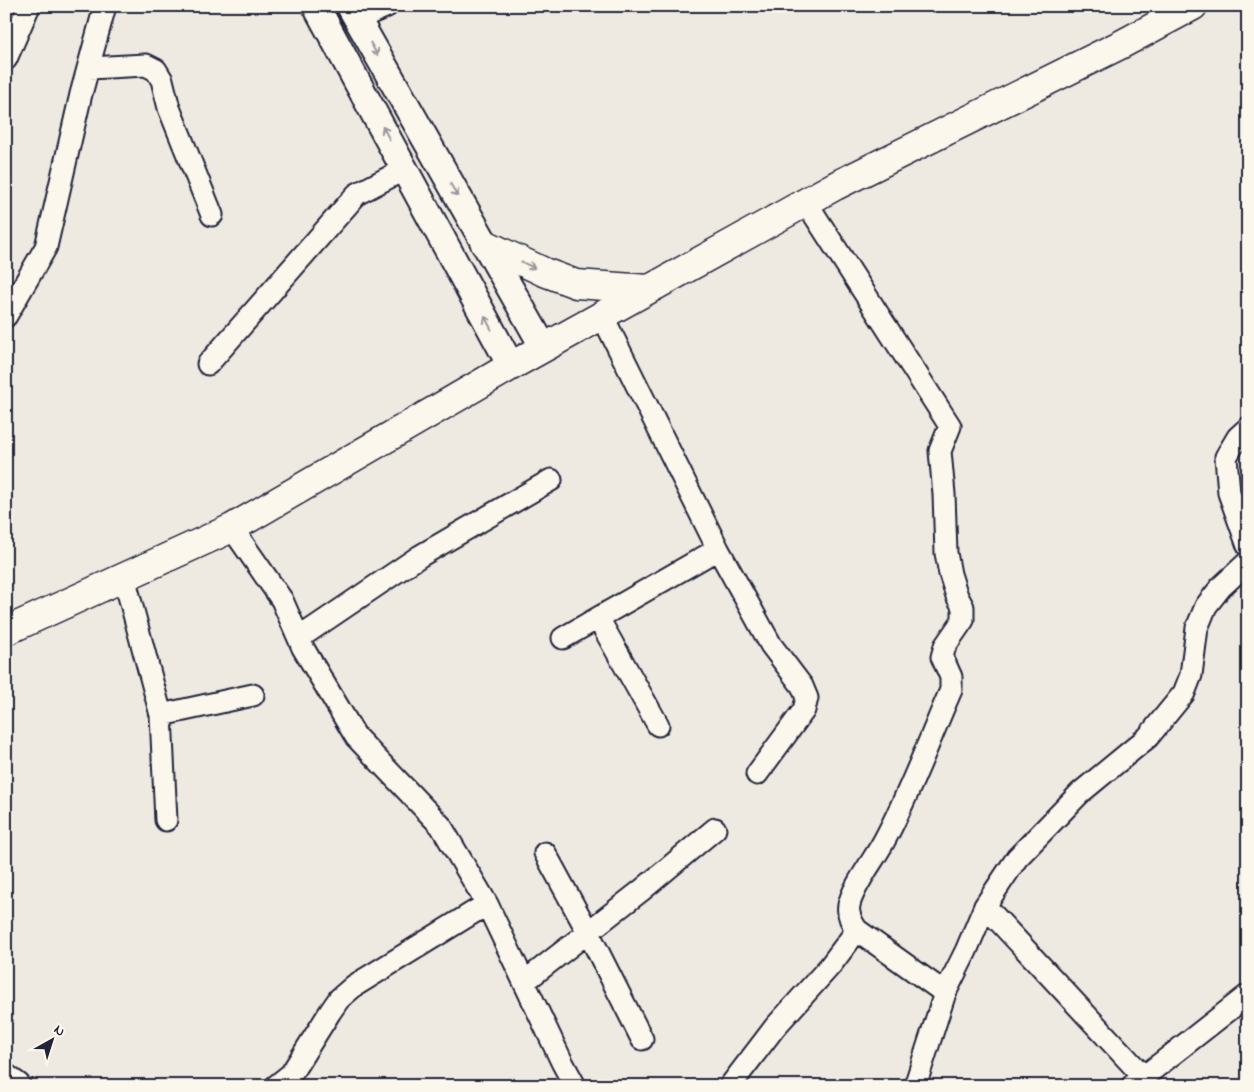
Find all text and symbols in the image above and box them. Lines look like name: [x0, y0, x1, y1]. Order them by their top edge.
one-way arrow: [369, 41, 379, 55]
one-way arrow: [381, 126, 391, 141]
one-way arrow: [450, 182, 459, 197]
one-way arrow: [521, 260, 536, 270]
one-way arrow: [483, 315, 493, 330]
north arrow: [28, 1014, 78, 1064]
text: N: [49, 1020, 70, 1042]

